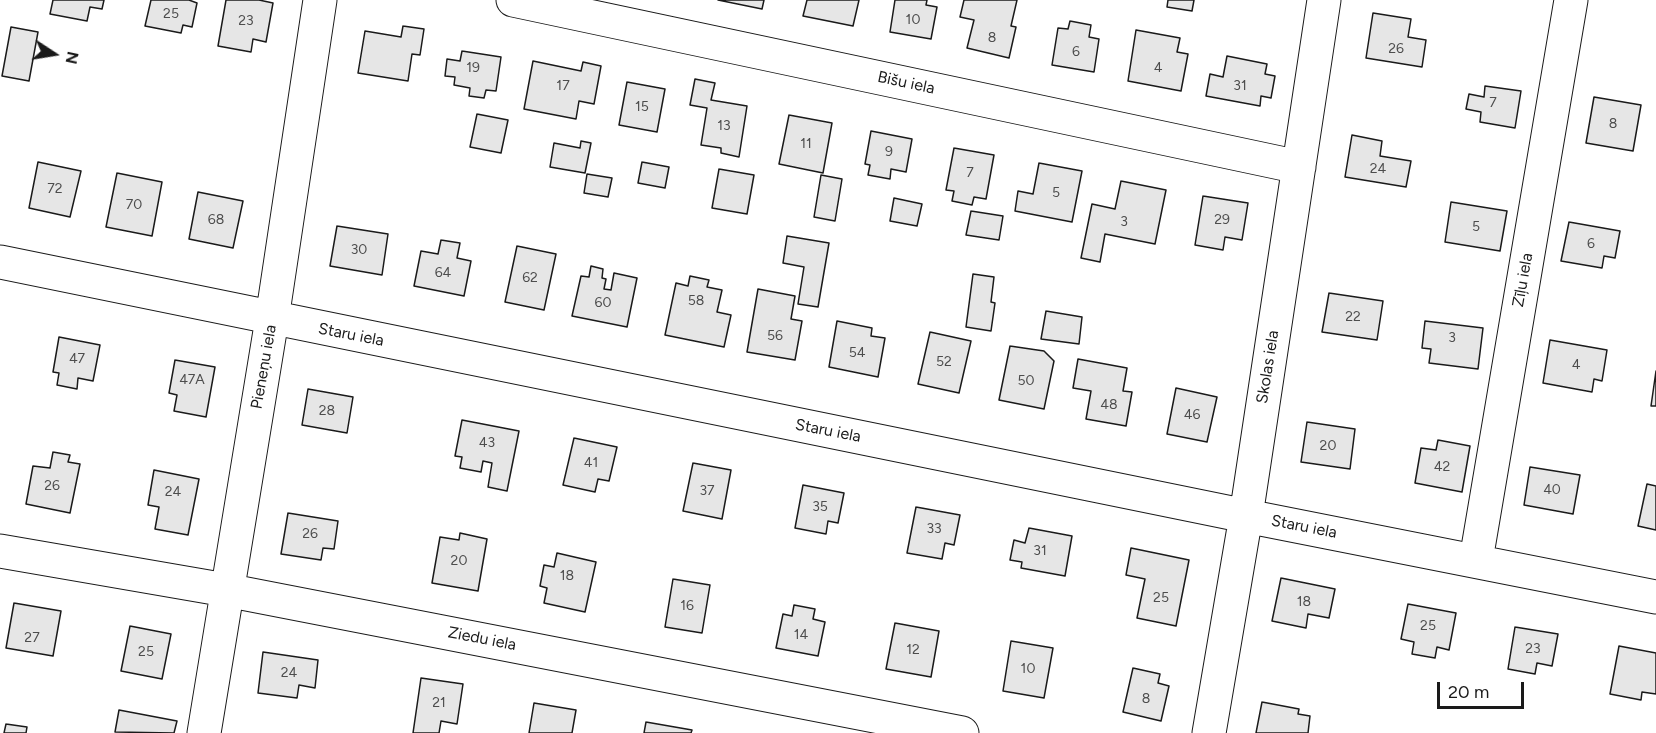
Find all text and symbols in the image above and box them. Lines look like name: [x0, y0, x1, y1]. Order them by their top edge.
house number: 25: [163, 6, 179, 22]
house number: 10: [906, 12, 920, 28]
house number: 23: [238, 13, 254, 29]
north arrow: [24, 24, 84, 84]
house number: 8: [988, 30, 996, 46]
house number: 26: [1388, 41, 1404, 57]
house number: 6: [1072, 44, 1080, 60]
text: N: [62, 50, 83, 66]
house number: 19: [466, 60, 480, 76]
house number: 4: [1154, 60, 1162, 76]
street label: Bišu iela: [876, 68, 936, 98]
house number: 17: [556, 78, 570, 94]
house number: 31: [1233, 78, 1247, 94]
house number: 7: [1489, 95, 1497, 111]
house number: 15: [635, 99, 649, 115]
house number: 8: [1609, 116, 1617, 132]
house number: 13: [717, 118, 731, 134]
house number: 11: [800, 136, 812, 152]
house number: 9: [885, 144, 893, 160]
house number: 24: [1370, 161, 1386, 177]
house number: 7: [966, 165, 974, 181]
house number: 72: [47, 181, 63, 197]
house number: 5: [1052, 185, 1060, 201]
house number: 70: [126, 197, 142, 213]
house number: 68: [208, 212, 224, 228]
house number: 29: [1214, 212, 1230, 228]
house number: 3: [1120, 214, 1128, 230]
house number: 5: [1472, 219, 1480, 235]
house number: 6: [1587, 236, 1595, 252]
house number: 30: [351, 242, 367, 258]
street label: Zīļu iela: [1509, 251, 1537, 309]
house number: 64: [435, 265, 451, 281]
house number: 62: [522, 270, 538, 286]
house number: 58: [688, 293, 704, 309]
house number: 60: [595, 295, 611, 311]
house number: 22: [1345, 309, 1361, 325]
street label: Staru iela: [317, 319, 385, 351]
street label: Pieneņu iela: [247, 323, 281, 411]
house number: 56: [767, 328, 783, 344]
street label: Skolas iela: [1253, 329, 1283, 405]
house number: 3: [1448, 330, 1456, 346]
house number: 54: [849, 345, 865, 361]
house number: 47: [69, 351, 85, 367]
house number: 52: [936, 354, 952, 370]
house number: 4: [1572, 357, 1580, 373]
house number: 47A: [179, 372, 205, 388]
house number: 50: [1017, 373, 1035, 389]
house number: 48: [1100, 397, 1118, 413]
house number: 28: [319, 403, 335, 419]
house number: 46: [1184, 407, 1200, 423]
street label: Staru iela: [794, 415, 862, 447]
house number: 43: [479, 435, 495, 451]
house number: 20: [1320, 438, 1336, 454]
house number: 41: [584, 455, 598, 471]
house number: 42: [1434, 459, 1450, 475]
house number: 26: [44, 478, 60, 494]
house number: 40: [1543, 482, 1561, 498]
house number: 37: [699, 483, 715, 499]
house number: 24: [165, 484, 181, 500]
house number: 35: [812, 499, 828, 515]
street label: Staru iela: [1270, 511, 1338, 543]
house number: 33: [926, 521, 942, 537]
house number: 26: [302, 526, 318, 542]
house number: 31: [1033, 543, 1047, 559]
house number: 20: [451, 553, 467, 569]
house number: 18: [560, 568, 574, 584]
house number: 25: [1153, 590, 1169, 606]
house number: 18: [1297, 594, 1311, 610]
house number: 16: [680, 598, 694, 614]
house number: 25: [1420, 618, 1436, 634]
street label: Ziedu iela: [446, 623, 518, 655]
house number: 14: [794, 627, 808, 643]
house number: 27: [24, 630, 40, 646]
house number: 23: [1525, 641, 1541, 657]
house number: 12: [906, 642, 920, 658]
house number: 25: [138, 644, 154, 660]
house number: 10: [1021, 661, 1035, 677]
house number: 24: [281, 665, 297, 681]
scale bar: [1440, 670, 1527, 708]
text: 20 m: [1448, 681, 1489, 703]
house number: 8: [1142, 691, 1150, 707]
house number: 21: [432, 695, 446, 711]

